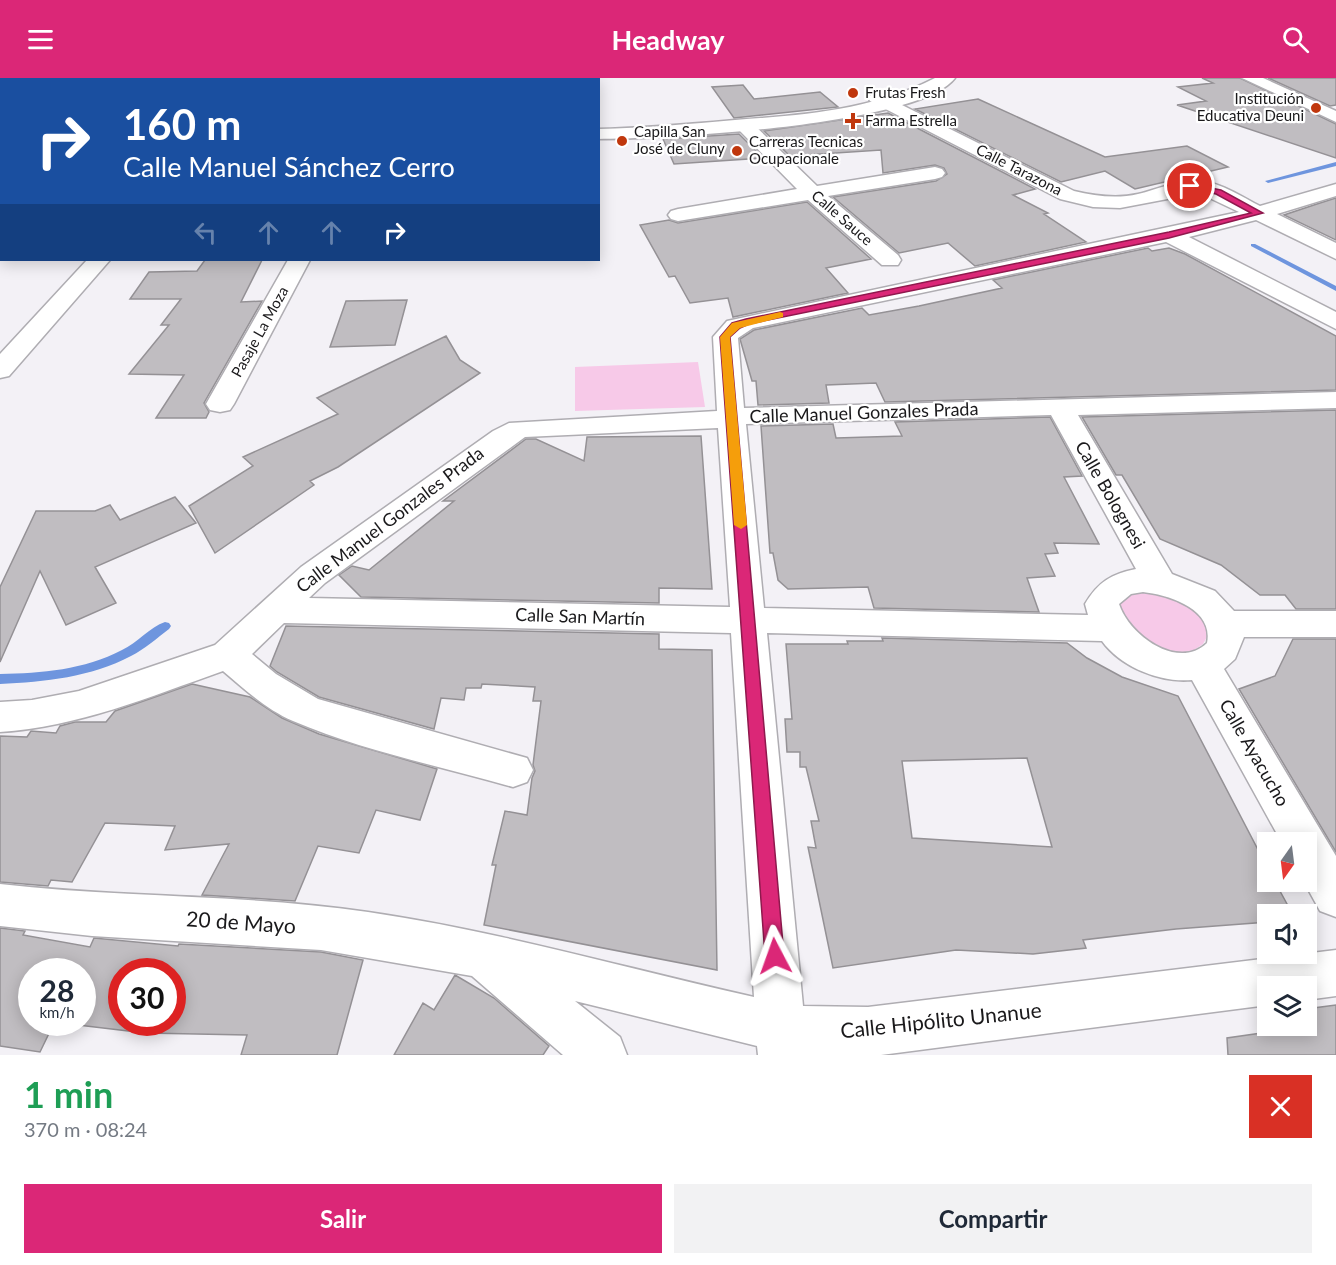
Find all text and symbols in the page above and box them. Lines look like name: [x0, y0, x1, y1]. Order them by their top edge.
icon: menu: [24, 23, 57, 56]
text: Headway: [612, 23, 724, 56]
icon: search: [1279, 23, 1312, 56]
place label: Frutas Fresh: [865, 83, 946, 101]
marker: Frutas Fresh: [846, 86, 860, 100]
place label: Institución Educativa Deuni: [1197, 89, 1304, 124]
text: 160 m: [123, 99, 241, 149]
marker: Institución Educativa Deuni: [1309, 101, 1323, 115]
icon: right: [24, 102, 102, 180]
place label: Farma Estrella: [865, 111, 957, 129]
marker: Farma Estrella: [846, 114, 860, 128]
place label: Capilla San José de Cluny: [634, 122, 725, 157]
place label: Carreras Tecnicas Ocupacionale: [749, 132, 863, 167]
marker: Capilla San José de Cluny: [615, 134, 629, 148]
street label: Calle Tarazona: [973, 140, 1066, 199]
marker: Carreras Tecnicas Ocupacionale: [730, 144, 744, 158]
text: Calle Manuel Sánchez Cerro: [123, 150, 455, 183]
pin: [1164, 160, 1215, 211]
icon: arrive: [1173, 169, 1206, 202]
street label: Calle Sauce: [808, 186, 877, 249]
icon: left: [189, 216, 222, 249]
icon: ahead: [252, 216, 285, 249]
icon: ahead: [315, 216, 348, 249]
icon: right: [378, 216, 411, 249]
street label: Pasaje La Moza: [227, 283, 291, 380]
street label: Calle Manuel Gonzales Prada: [749, 397, 979, 427]
street label: Calle Bolognesi: [1071, 437, 1151, 552]
street label: Calle Manuel Gonzales Prada: [291, 442, 487, 597]
street label: Calle San Martín: [515, 603, 645, 629]
street label: Calle Ayacucho: [1215, 695, 1294, 810]
north arrow: [1257, 832, 1317, 892]
map controls: [1257, 832, 1317, 1036]
button: sound: [1257, 904, 1317, 964]
street label: 20 de Mayo: [185, 905, 297, 938]
position arrow: [743, 924, 807, 988]
speed limit sign: 30: [108, 958, 186, 1036]
text: 28: [40, 972, 74, 1008]
button: layers: [1257, 976, 1317, 1036]
street label: Calle Hipólito Unanue: [839, 997, 1043, 1042]
text: km/h: [39, 1003, 75, 1021]
text: 1 min: [24, 1072, 113, 1116]
button: close: [1249, 1075, 1312, 1138]
text: 370 m · 08:24: [24, 1117, 147, 1141]
button: Salir: [24, 1184, 662, 1253]
button: Compartir: [674, 1184, 1312, 1253]

